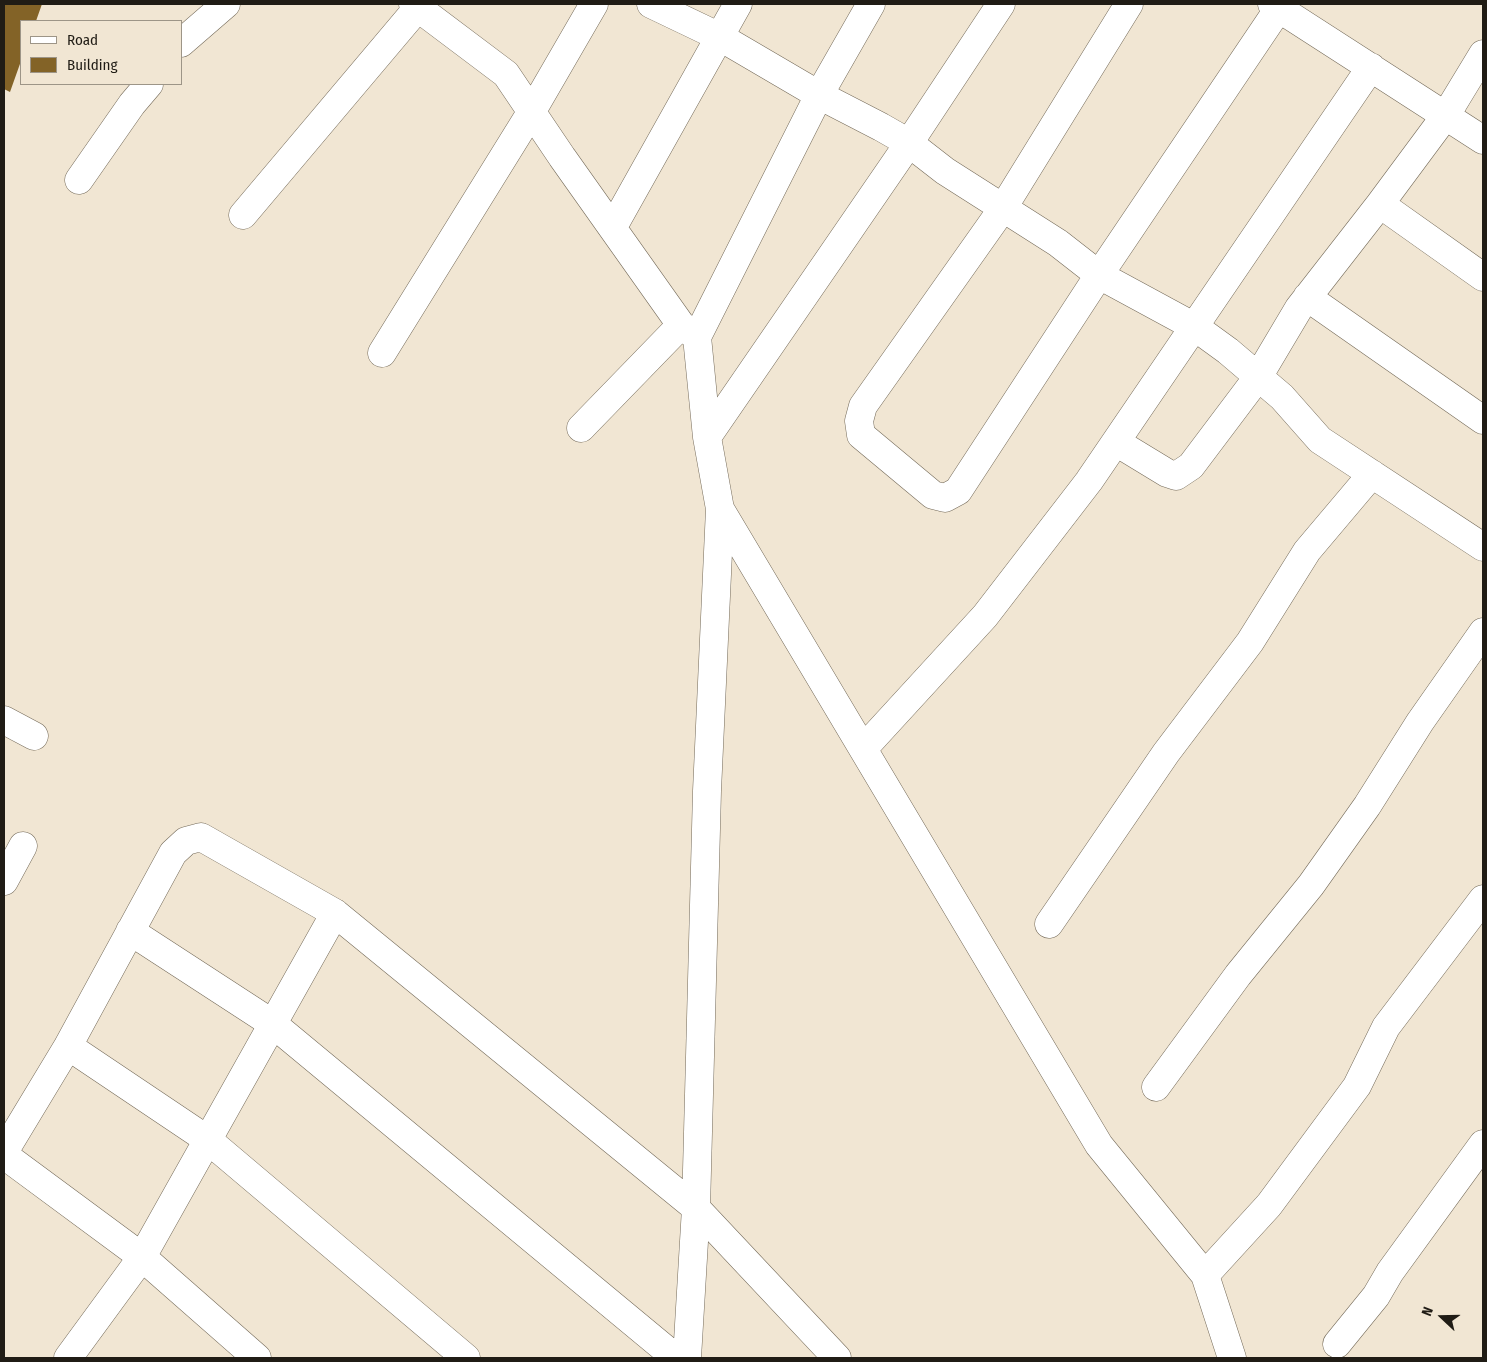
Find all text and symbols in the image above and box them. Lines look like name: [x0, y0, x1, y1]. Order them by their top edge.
legend: [20, 20, 182, 85]
text: Road: [67, 31, 98, 49]
text: Building: [67, 56, 118, 74]
north arrow: [1417, 1292, 1467, 1342]
text: N: [1418, 1304, 1437, 1318]

